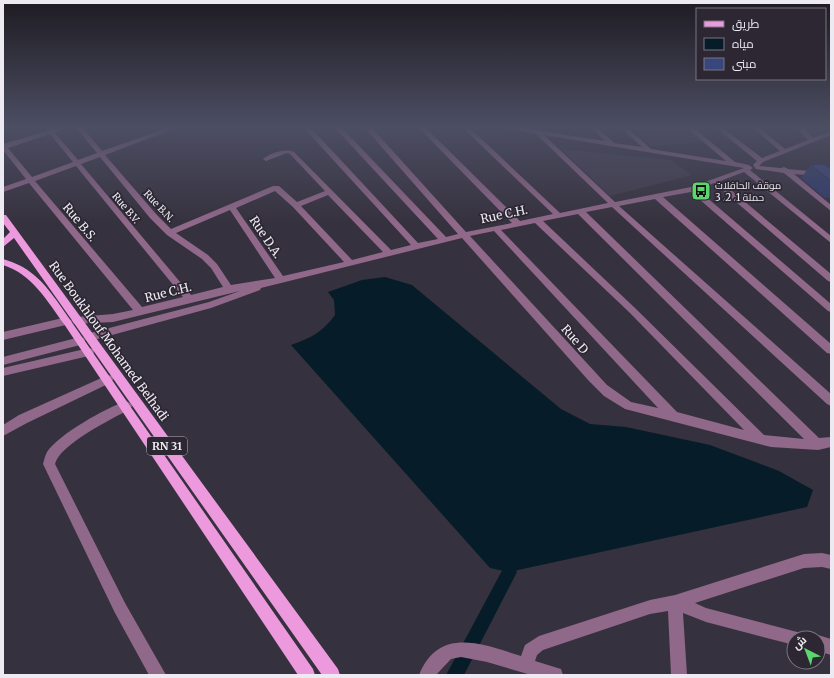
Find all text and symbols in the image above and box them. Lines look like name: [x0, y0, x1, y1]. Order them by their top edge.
legend: [696, 8, 826, 80]
text: طريق: [732, 16, 760, 31]
text: مياه: [732, 36, 754, 51]
text: مبنى: [732, 56, 757, 71]
place label: موقف الحافلات حملة 1، 2، 3: [715, 179, 781, 204]
bus stop icon: موقف الحافلات حملة 1، 2، 3: [690, 180, 712, 202]
street label: Rue B.N.: [141, 187, 177, 225]
street label: Rue B.V.: [109, 190, 143, 226]
street label: Rue B.S.: [60, 200, 100, 244]
street label: Rue C.H.: [479, 202, 529, 226]
street label: Rue D.A.: [246, 213, 286, 261]
street label: Rue Boukhlouf Mohamed Belhadi: [46, 258, 172, 424]
street label: Rue C.H.: [143, 279, 193, 305]
street label: Rue D: [558, 321, 592, 357]
road number: RN 31: [147, 437, 187, 455]
north arrow: [786, 630, 826, 670]
text: ش: [789, 633, 809, 652]

